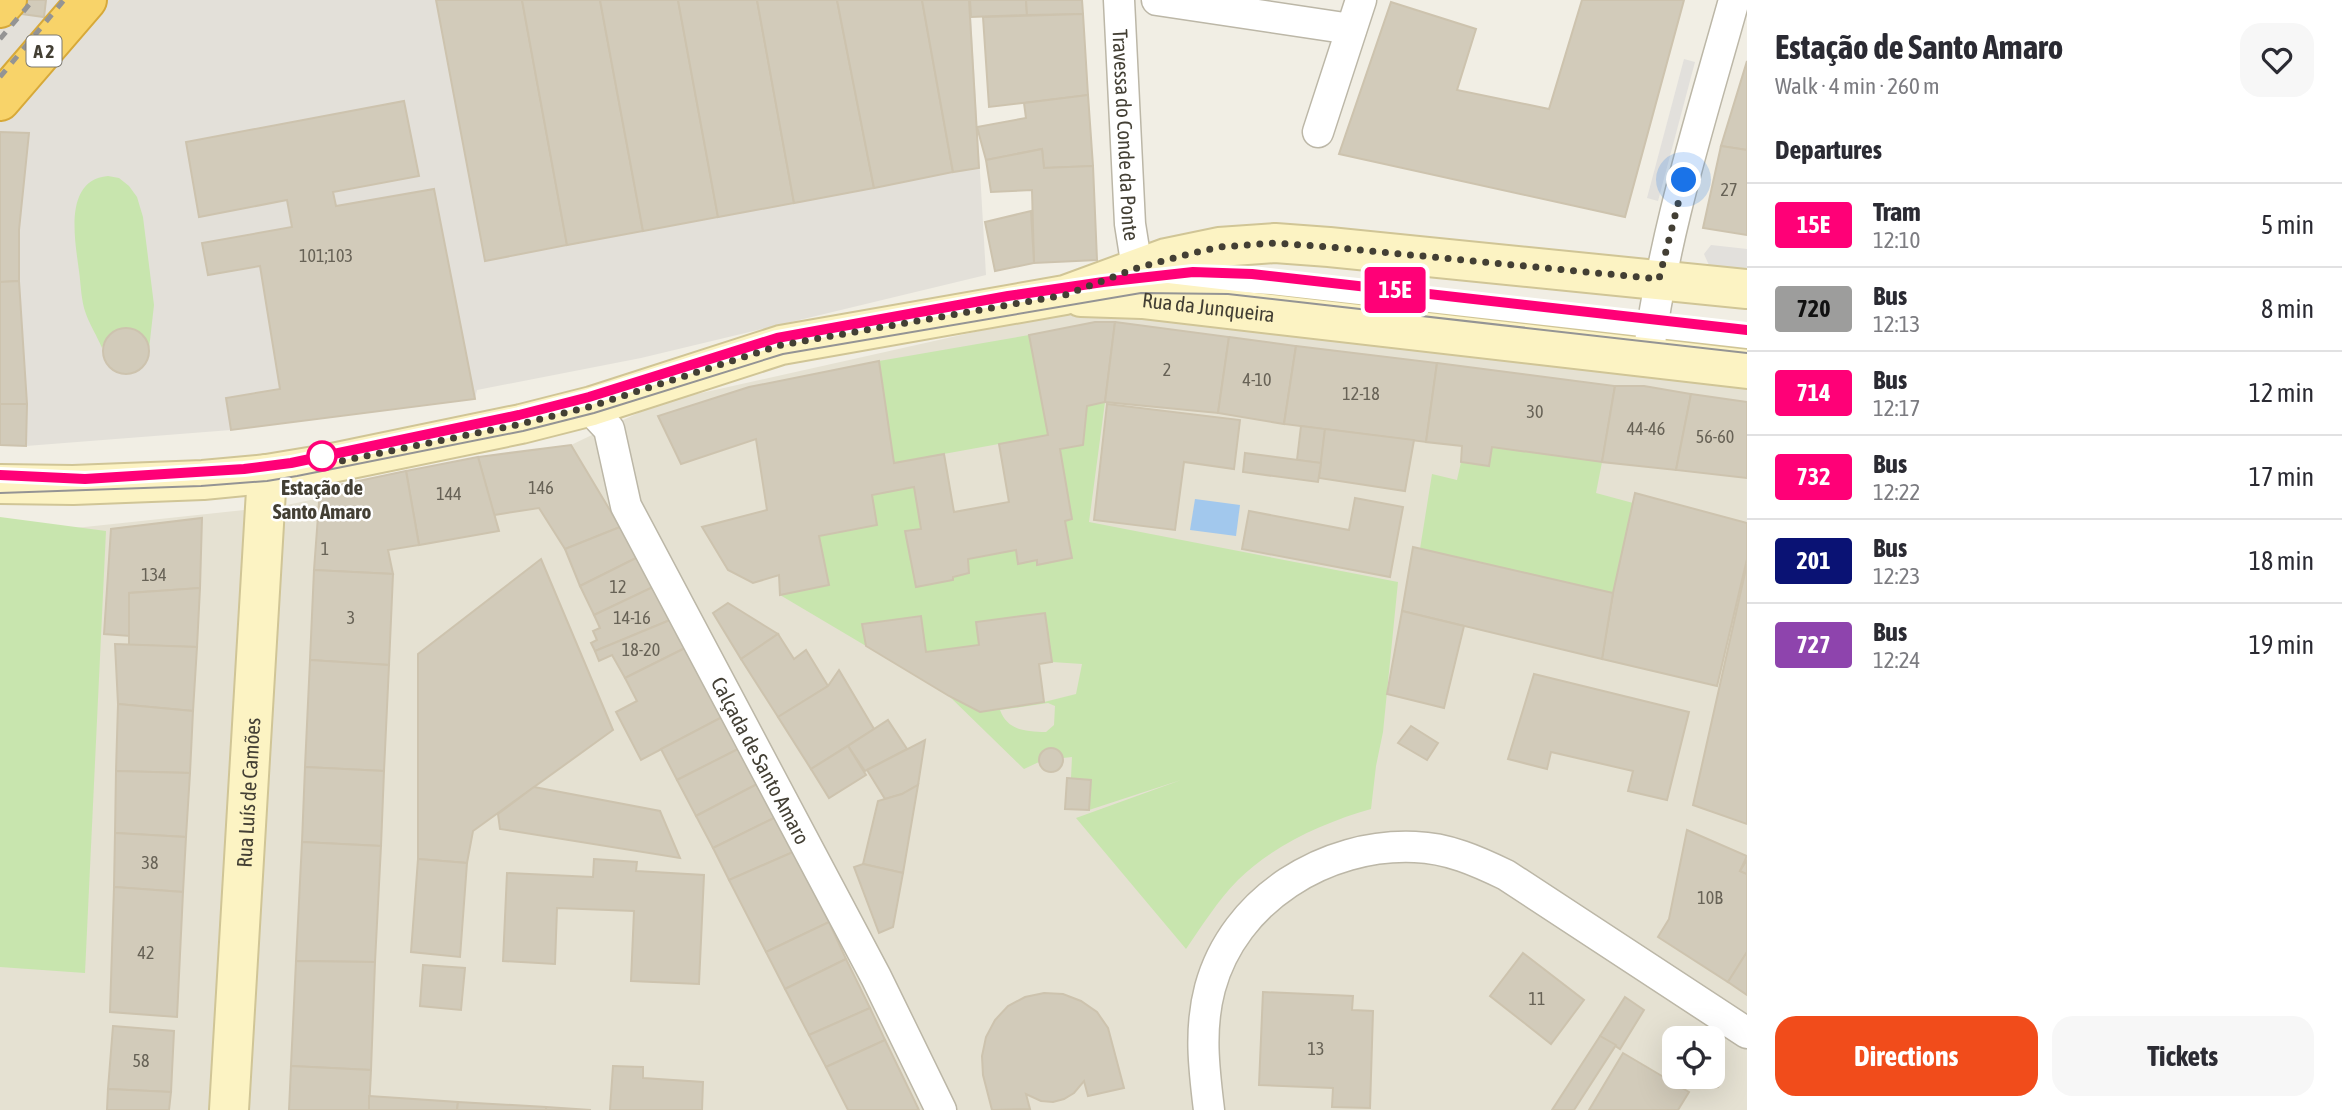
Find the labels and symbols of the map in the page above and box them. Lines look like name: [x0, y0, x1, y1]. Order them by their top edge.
street label: Travessa do Conde da Ponte: [1108, 28, 1144, 242]
road number: A 2: [26, 36, 61, 66]
your location: [1666, 162, 1701, 197]
house number: 27: [1721, 179, 1737, 200]
house number: 101;103: [299, 245, 353, 266]
line badge: 15E: [1355, 267, 1435, 313]
street label: Rua da Junqueira: [1141, 287, 1276, 326]
house number: 2: [1163, 359, 1171, 380]
house number: 4-10: [1243, 369, 1271, 390]
house number: 12-18: [1342, 383, 1380, 404]
house number: 30: [1527, 401, 1543, 422]
house number: 44-46: [1627, 418, 1665, 439]
house number: 56-60: [1696, 426, 1734, 447]
marker: Estação de Santo Amaro: [307, 441, 337, 471]
place label: Estação de Santo Amaro: [273, 475, 371, 523]
house number: 146: [528, 477, 554, 498]
house number: 144: [436, 483, 462, 504]
house number: 1: [321, 538, 329, 559]
house number: 134: [141, 564, 167, 585]
house number: 12: [610, 576, 626, 597]
house number: 3: [347, 607, 355, 628]
house number: 14-16: [613, 607, 651, 628]
house number: 18-20: [622, 639, 660, 660]
street label: Calçada de Santo Amaro: [707, 673, 815, 848]
street label: Rua Luís de Camões: [232, 717, 264, 868]
house number: 38: [142, 852, 158, 873]
house number: 10B: [1697, 887, 1723, 908]
house number: 42: [138, 942, 154, 963]
house number: 11: [1529, 988, 1545, 1009]
house number: 13: [1308, 1038, 1324, 1059]
house number: 58: [133, 1050, 149, 1071]

